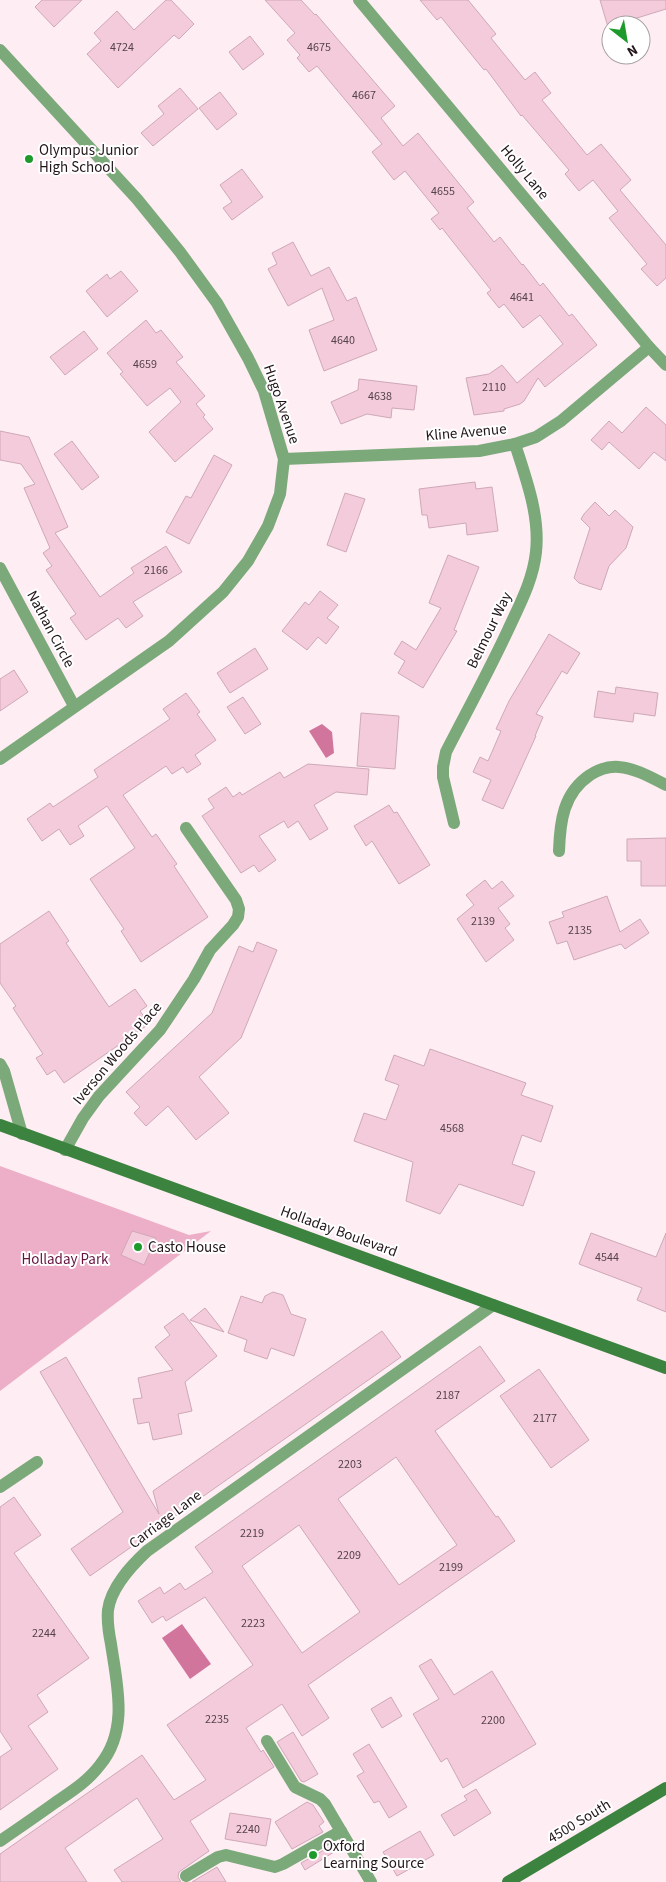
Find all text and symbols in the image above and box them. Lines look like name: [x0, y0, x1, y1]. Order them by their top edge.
north arrow: [601, 15, 651, 65]
house number: 4724: [110, 39, 134, 56]
house number: 4675: [307, 39, 331, 56]
text: N: [623, 39, 641, 61]
house number: 4667: [352, 87, 376, 104]
place label: Olympus Junior High School: [39, 140, 139, 178]
street label: Holly Lane: [495, 140, 554, 204]
marker: Olympus Junior High School: [23, 153, 35, 165]
house number: 4655: [431, 183, 455, 200]
house number: 4641: [510, 289, 534, 306]
house number: 4640: [331, 332, 355, 349]
house number: 4659: [133, 356, 157, 373]
street label: Hugo Avenue: [258, 362, 305, 447]
house number: 2110: [482, 379, 506, 396]
house number: 4638: [368, 388, 392, 405]
street label: Kline Avenue: [425, 419, 507, 446]
house number: 2166: [144, 562, 168, 579]
street label: Nathan Circle: [21, 587, 80, 671]
street label: Belmour Way: [462, 588, 517, 672]
house number: 2139: [471, 913, 495, 930]
house number: 2135: [568, 922, 592, 939]
street label: Iverson Woods Place: [68, 997, 167, 1109]
house number: 4568: [440, 1120, 464, 1137]
street label: Holladay Boulevard: [277, 1201, 400, 1262]
place label: Casto House: [148, 1237, 226, 1258]
marker: Casto House: [132, 1241, 144, 1253]
park label: Holladay Park: [21, 1249, 109, 1270]
house number: 4544: [595, 1249, 619, 1266]
house number: 2187: [436, 1387, 460, 1404]
house number: 2177: [533, 1410, 557, 1427]
house number: 2203: [338, 1456, 362, 1473]
street label: Carriage Lane: [125, 1485, 206, 1554]
house number: 2219: [240, 1525, 264, 1542]
house number: 2209: [337, 1547, 361, 1564]
house number: 2199: [439, 1559, 463, 1576]
house number: 2223: [241, 1615, 265, 1632]
house number: 2244: [32, 1625, 56, 1642]
house number: 2235: [205, 1711, 229, 1728]
house number: 2200: [481, 1712, 505, 1729]
street label: 4500 South: [544, 1794, 615, 1849]
house number: 2240: [236, 1821, 260, 1838]
place label: Oxford Learning Source: [323, 1836, 424, 1874]
marker: Oxford Learning Source: [307, 1849, 319, 1861]

